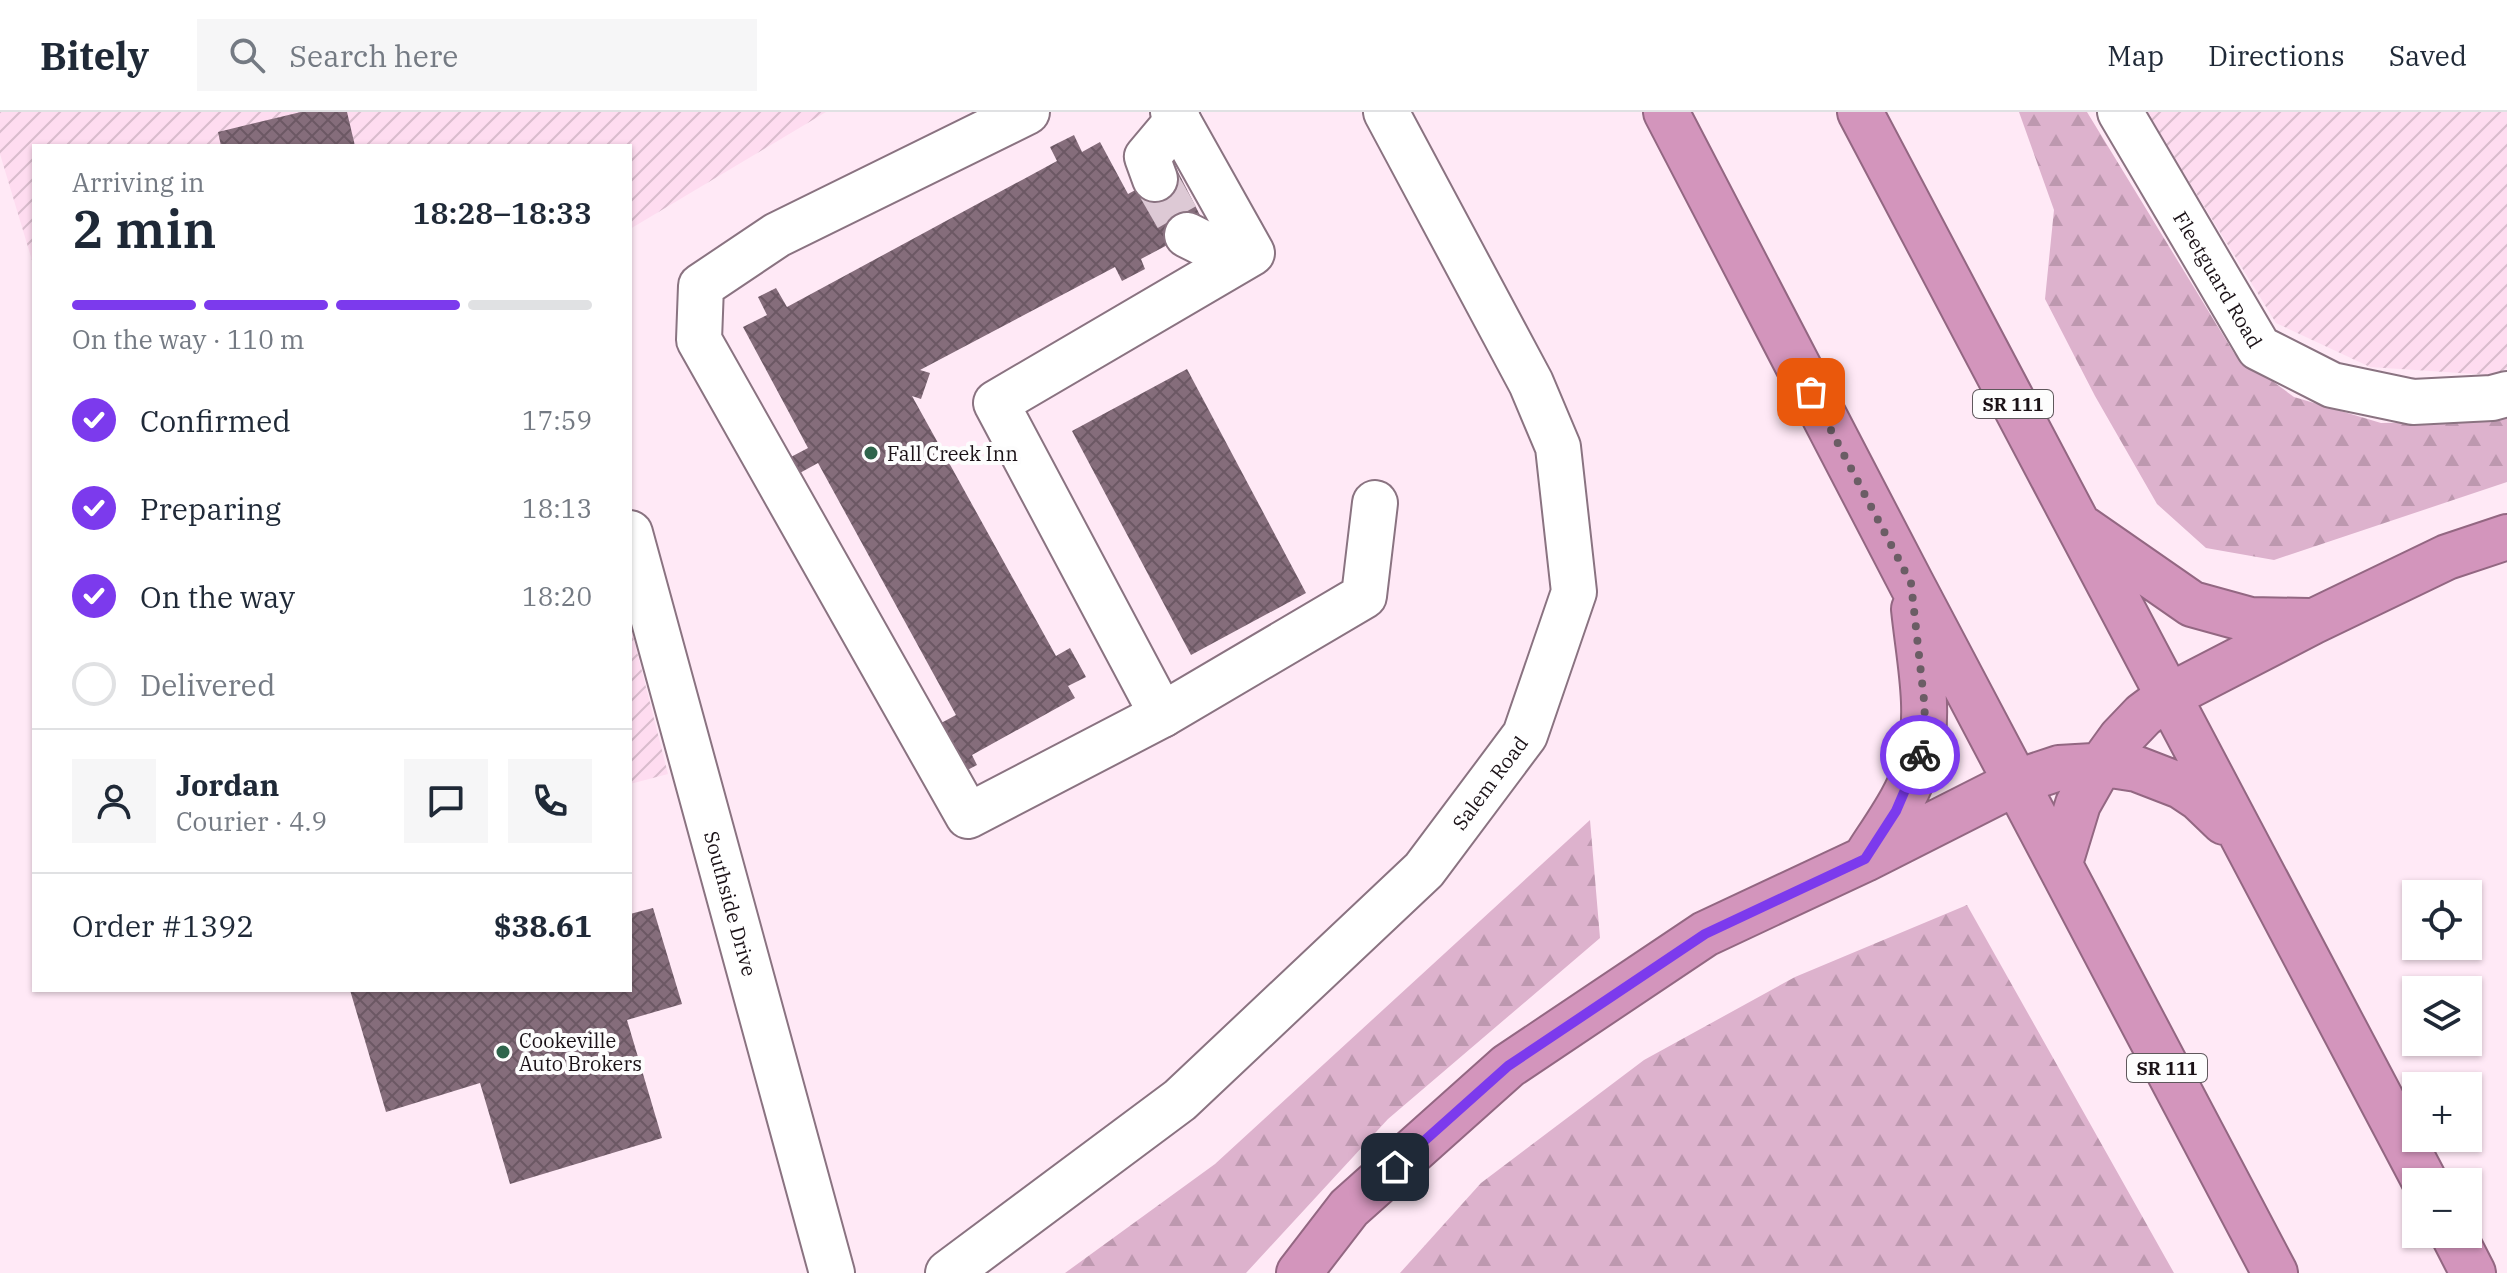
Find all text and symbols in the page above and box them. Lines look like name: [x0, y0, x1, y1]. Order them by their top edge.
search box: [197, 19, 757, 91]
text: Bitely: [40, 31, 149, 80]
icon: search: [225, 33, 269, 77]
text: Search here: [289, 36, 458, 75]
text: Map: [2107, 37, 2164, 74]
text: Directions: [2208, 37, 2345, 74]
text: Saved: [2389, 37, 2467, 74]
text: Arriving in: [72, 165, 205, 199]
text: 18:28–18:33: [412, 193, 592, 232]
text: 2 min: [72, 195, 217, 262]
street label: Fleetguard Road: [2168, 206, 2269, 353]
text: On the way · 110 m: [72, 322, 305, 356]
pin: [1777, 358, 1845, 426]
icon: bag: [1789, 370, 1833, 414]
road number: SR 111: [1973, 390, 2053, 418]
icon: check: [72, 398, 116, 442]
text: Confirmed: [140, 401, 291, 440]
text: 17:59: [522, 403, 592, 437]
place label: Fall Creek Inn: [887, 440, 1018, 467]
marker: Fall Creek Inn: [862, 444, 880, 462]
icon: check: [72, 486, 116, 530]
text: Preparing: [140, 489, 281, 528]
text: 18:13: [522, 491, 592, 525]
icon: check: [72, 574, 116, 618]
text: On the way: [140, 577, 295, 616]
text: 18:20: [522, 579, 592, 613]
text: Delivered: [140, 665, 275, 704]
courier: [1880, 715, 1960, 795]
street label: Salem Road: [1445, 730, 1533, 835]
icon: bike: [1898, 733, 1942, 777]
button: person: [72, 759, 156, 843]
button: chat: [404, 759, 488, 843]
button: phone: [508, 759, 592, 843]
text: Jordan: [176, 765, 279, 804]
text: Courier · 4.9: [176, 804, 327, 838]
street label: Southside Drive: [698, 828, 764, 979]
map controls: [2402, 880, 2482, 1248]
button: locate: [2402, 880, 2482, 960]
text: Order #1392: [72, 906, 254, 945]
text: $38.61: [494, 906, 592, 945]
button: layers: [2402, 976, 2482, 1056]
place label: Cookeville Auto Brokers: [519, 1027, 642, 1077]
marker: Cookeville Auto Brokers: [494, 1043, 512, 1061]
road number: SR 111: [2127, 1054, 2207, 1082]
button: +: [2402, 1072, 2482, 1152]
pin: [1361, 1133, 1429, 1201]
icon: home: [1373, 1145, 1417, 1189]
button: −: [2402, 1168, 2482, 1248]

